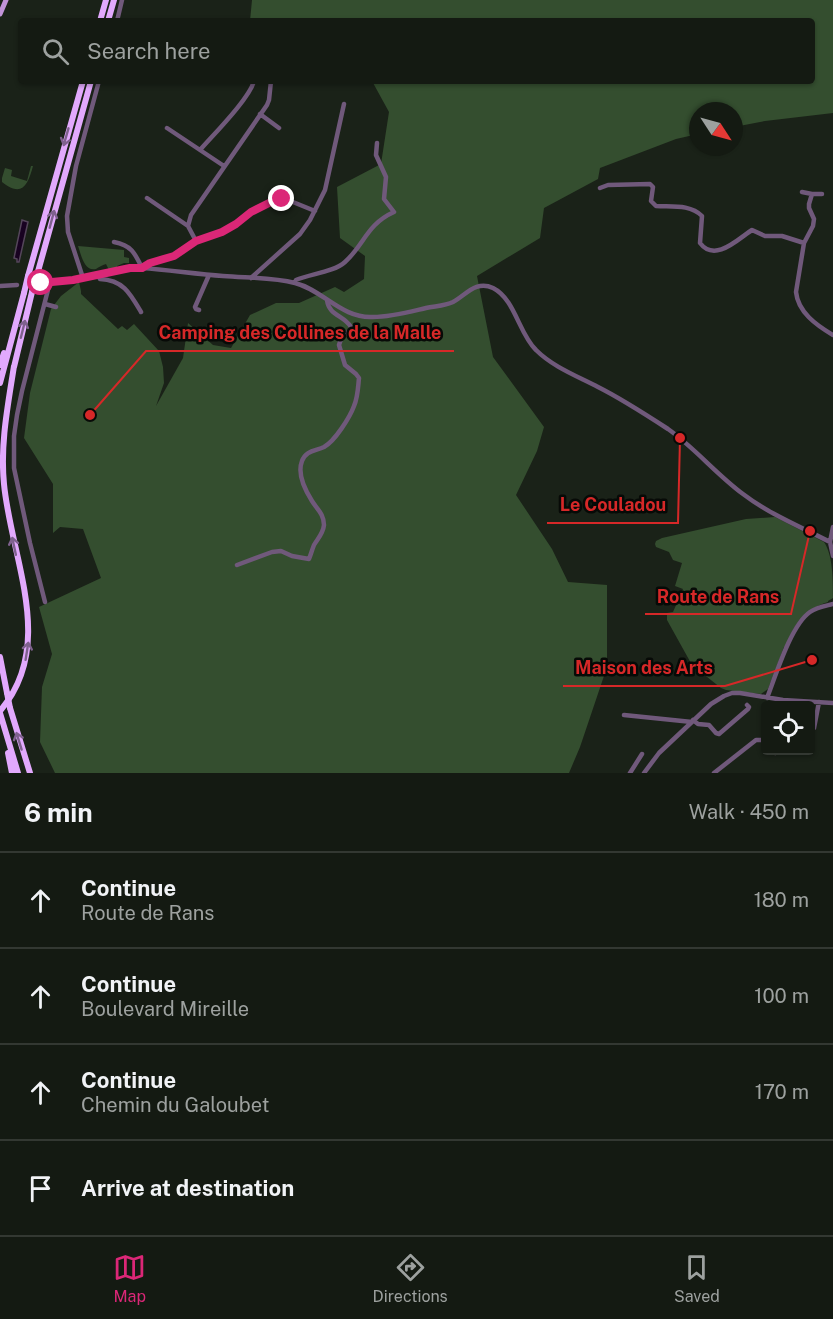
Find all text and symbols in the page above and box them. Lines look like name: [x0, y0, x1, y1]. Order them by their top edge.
search box: [18, 18, 815, 84]
icon: search: [39, 35, 72, 68]
text: Search here: [87, 38, 211, 64]
north arrow: [689, 102, 743, 156]
one-way arrow: [60, 127, 72, 146]
route end: [268, 185, 294, 211]
one-way arrow: [47, 210, 58, 229]
route start: [27, 269, 53, 295]
callout: Camping des Collines de la Malle: [146, 315, 454, 351]
one-way arrow: [18, 320, 30, 339]
text: Camping des Collines de la Malle: [159, 322, 441, 343]
callout: Le Couladou: [547, 487, 678, 523]
text: Le Couladou: [560, 494, 666, 515]
one-way arrow: [8, 537, 20, 556]
callout: Route de Rans: [645, 578, 791, 614]
text: Route de Rans: [657, 586, 779, 607]
one-way arrow: [22, 642, 33, 661]
callout: Maison des Arts: [563, 650, 725, 686]
text: Maison des Arts: [575, 657, 713, 678]
map controls: [761, 701, 815, 755]
button: locate: [761, 701, 815, 755]
one-way arrow: [13, 732, 24, 751]
text: 6 min: [24, 797, 93, 828]
text: Walk · 450 m: [689, 800, 809, 824]
text: Continue: [81, 875, 176, 901]
icon: ahead: [24, 884, 57, 917]
text: 180 m: [754, 888, 809, 912]
text: Route de Rans: [81, 901, 214, 925]
text: Continue: [81, 971, 176, 997]
icon: ahead: [24, 980, 57, 1013]
text: 100 m: [754, 984, 809, 1008]
text: Boulevard Mireille: [81, 997, 249, 1021]
text: Continue: [81, 1067, 176, 1093]
icon: ahead: [24, 1076, 57, 1109]
text: 170 m: [755, 1080, 809, 1104]
text: Chemin du Galoubet: [81, 1093, 269, 1117]
icon: arrive: [24, 1172, 57, 1205]
text: Arrive at destination: [81, 1175, 294, 1201]
tab: Map: [113, 1251, 146, 1306]
tab: Directions: [373, 1251, 448, 1306]
tab: Saved: [674, 1251, 720, 1306]

